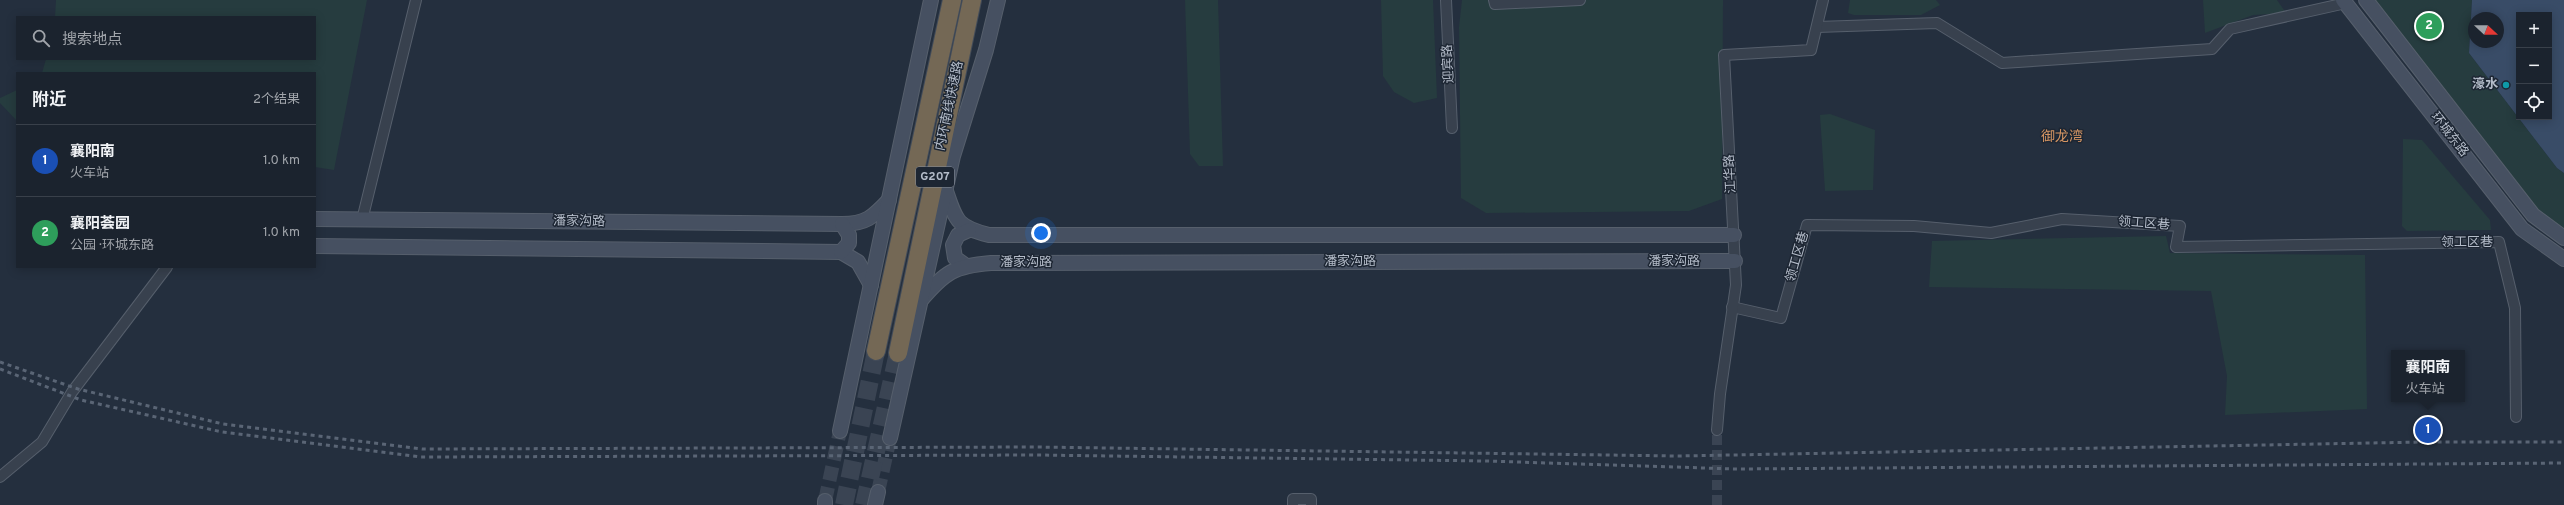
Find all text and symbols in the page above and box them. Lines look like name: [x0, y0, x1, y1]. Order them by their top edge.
pin: 2: [2416, 11, 2442, 41]
north arrow: [2468, 12, 2504, 48]
map controls: [2516, 12, 2552, 120]
button: +: [2516, 12, 2552, 48]
search box: [16, 16, 316, 60]
icon: search: [30, 27, 52, 49]
text: 搜索地点: [62, 31, 122, 50]
street label: 迎宾路: [1439, 44, 1458, 84]
button: −: [2516, 48, 2552, 84]
street label: 内环南线快速路: [933, 60, 967, 152]
place label: 濠水: [2472, 76, 2498, 93]
marker: 濠水: [2501, 80, 2511, 90]
button: locate: [2516, 84, 2552, 120]
text: 附近: [32, 90, 66, 112]
text: 2个结果: [253, 92, 300, 108]
street label: 环城东路: [2427, 110, 2471, 160]
district label: 御龙湾: [2041, 128, 2083, 146]
text: 襄阳南: [70, 143, 115, 162]
text: 1: [42, 153, 48, 169]
text: 1.0 km: [263, 153, 300, 169]
street label: 江华路: [1721, 154, 1740, 194]
text: 火车站: [70, 166, 109, 182]
road number: G207: [916, 167, 954, 187]
street label: 潘家沟路: [553, 213, 605, 230]
street label: 领工区巷: [2117, 214, 2171, 234]
text: 襄阳荟园: [70, 215, 130, 234]
your location: [1031, 223, 1051, 243]
text: 2: [41, 225, 49, 241]
text: 1.0 km: [263, 225, 300, 241]
street label: 领工区巷: [1783, 230, 1813, 284]
street label: 领工区巷: [2441, 235, 2493, 251]
text: 公园 · 环城东路: [70, 238, 154, 254]
street label: 潘家沟路: [1324, 253, 1376, 270]
street label: 潘家沟路: [1648, 253, 1700, 270]
street label: 潘家沟路: [1000, 254, 1052, 271]
popup: [2391, 350, 2465, 402]
text: 襄阳南: [2405, 359, 2451, 378]
text: 火车站: [2405, 382, 2445, 398]
pin: 1: [2415, 415, 2441, 445]

